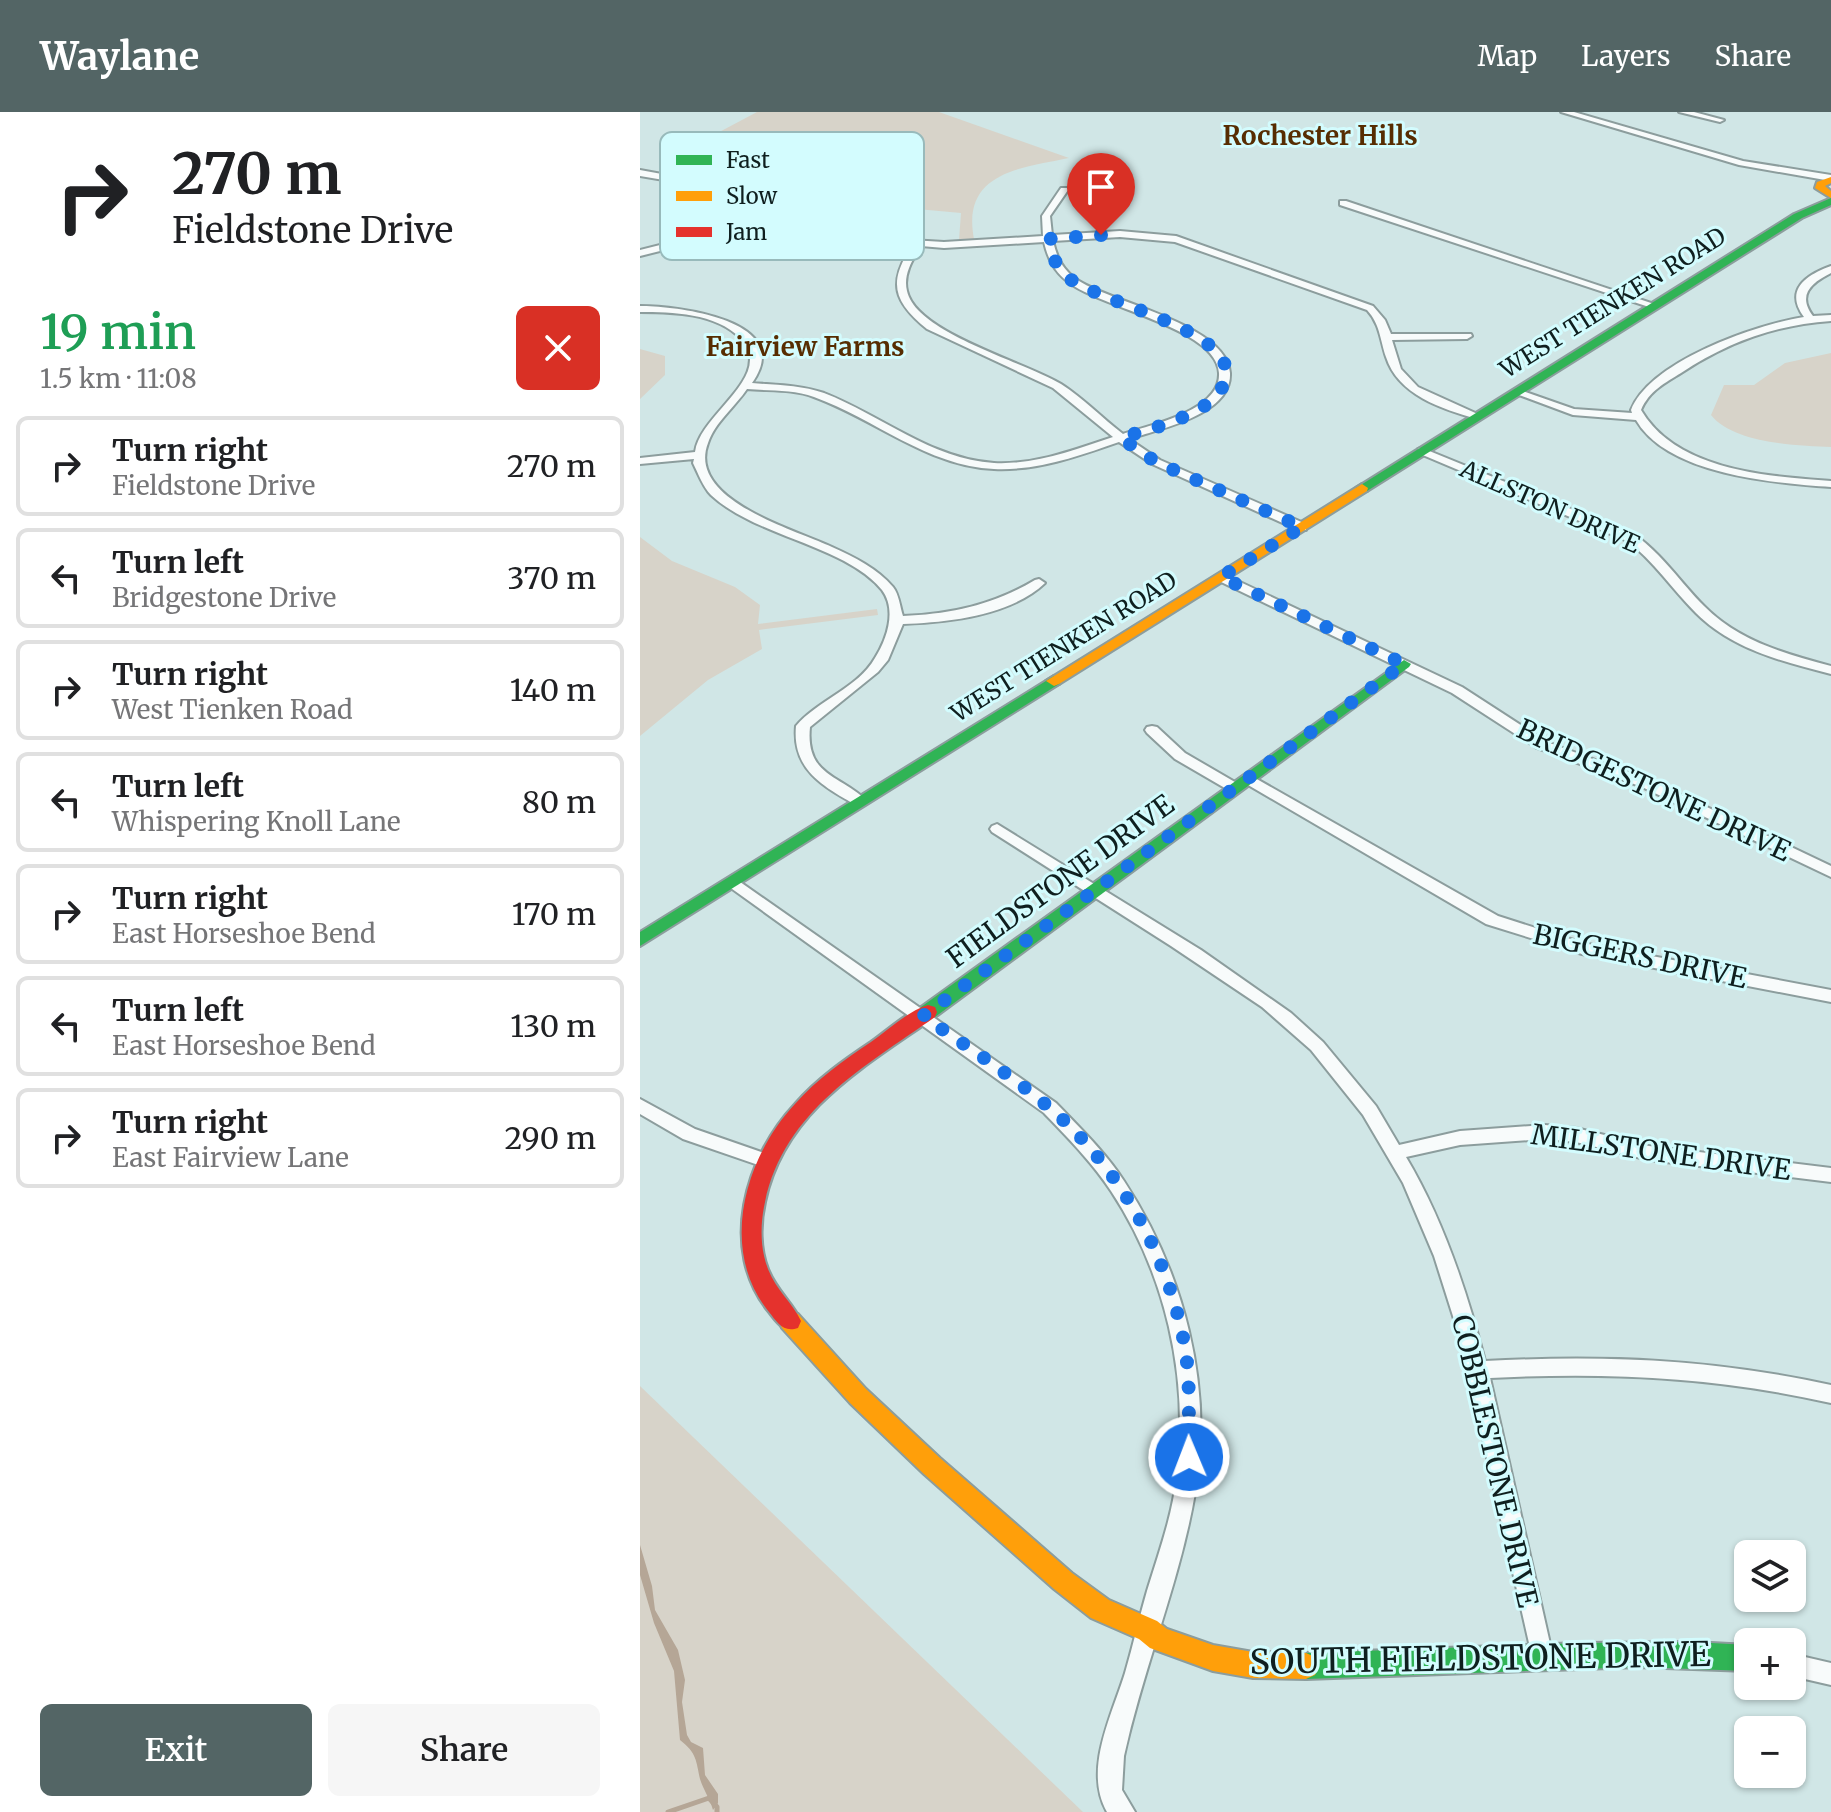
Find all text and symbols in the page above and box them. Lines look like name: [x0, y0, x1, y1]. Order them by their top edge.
text: Waylane: [40, 33, 199, 80]
text: Map: [1477, 38, 1537, 74]
text: Layers: [1581, 38, 1670, 74]
text: Share: [1714, 38, 1791, 74]
district label: Rochester Hills: [1222, 119, 1418, 152]
legend: [660, 132, 924, 260]
text: 270 m: [172, 139, 342, 209]
icon: right: [40, 144, 144, 248]
text: Fast: [726, 146, 770, 174]
pin: [1067, 153, 1135, 235]
icon: arrive: [1079, 165, 1123, 209]
text: Slow: [726, 182, 777, 210]
text: Fieldstone Drive: [172, 208, 453, 253]
text: Jam: [725, 218, 767, 246]
street label: WEST TIENKEN ROAD: [1493, 220, 1732, 385]
text: 19 min: [40, 302, 196, 362]
button: close: [516, 306, 600, 390]
district label: Fairview Farms: [705, 330, 905, 363]
text: 1.5 km · 11:08: [40, 362, 197, 395]
text: Turn right: [112, 431, 268, 469]
icon: right: [44, 444, 88, 488]
text: 270 m: [507, 447, 596, 485]
street label: ALLSTON DRIVE: [1455, 453, 1646, 560]
text: Fieldstone Drive: [112, 469, 315, 502]
text: Turn left: [112, 543, 244, 581]
icon: left: [44, 556, 88, 600]
text: 370 m: [507, 559, 596, 597]
street label: WEST TIENKEN ROAD: [944, 564, 1183, 729]
text: Bridgestone Drive: [112, 581, 336, 614]
text: Turn right: [112, 655, 268, 693]
icon: right: [44, 668, 88, 712]
text: 140 m: [510, 671, 596, 709]
text: West Tienken Road: [112, 693, 353, 726]
street label: BRIDGESTONE DRIVE: [1511, 711, 1797, 869]
text: Turn left: [112, 767, 244, 805]
icon: left: [44, 780, 88, 824]
text: 80 m: [522, 783, 596, 821]
street label: FIELDSTONE DRIVE: [939, 786, 1181, 976]
text: Whispering Knoll Lane: [112, 805, 401, 838]
text: Turn right: [112, 879, 268, 917]
icon: right: [44, 892, 88, 936]
text: 170 m: [512, 895, 596, 933]
street label: BIGGERS DRIVE: [1530, 916, 1750, 996]
text: East Horseshoe Bend: [112, 917, 376, 950]
text: Turn left: [112, 991, 244, 1029]
icon: left: [44, 1004, 88, 1048]
text: 130 m: [510, 1007, 596, 1045]
text: East Horseshoe Bend: [112, 1029, 376, 1062]
text: Turn right: [112, 1103, 268, 1141]
icon: right: [44, 1116, 88, 1160]
street label: MILLSTONE DRIVE: [1529, 1116, 1793, 1188]
text: 290 m: [505, 1119, 596, 1157]
text: East Fairview Lane: [112, 1141, 349, 1174]
street label: COBBLESTONE DRIVE: [1444, 1311, 1546, 1611]
position arrow: [1147, 1415, 1231, 1499]
map controls: [1734, 1540, 1806, 1788]
button: layers: [1734, 1540, 1806, 1612]
button: +: [1734, 1628, 1806, 1700]
street label: SOUTH FIELDSTONE DRIVE: [1249, 1633, 1711, 1683]
button: Exit: [40, 1704, 312, 1796]
button: Share: [328, 1704, 600, 1796]
button: −: [1734, 1716, 1806, 1788]

